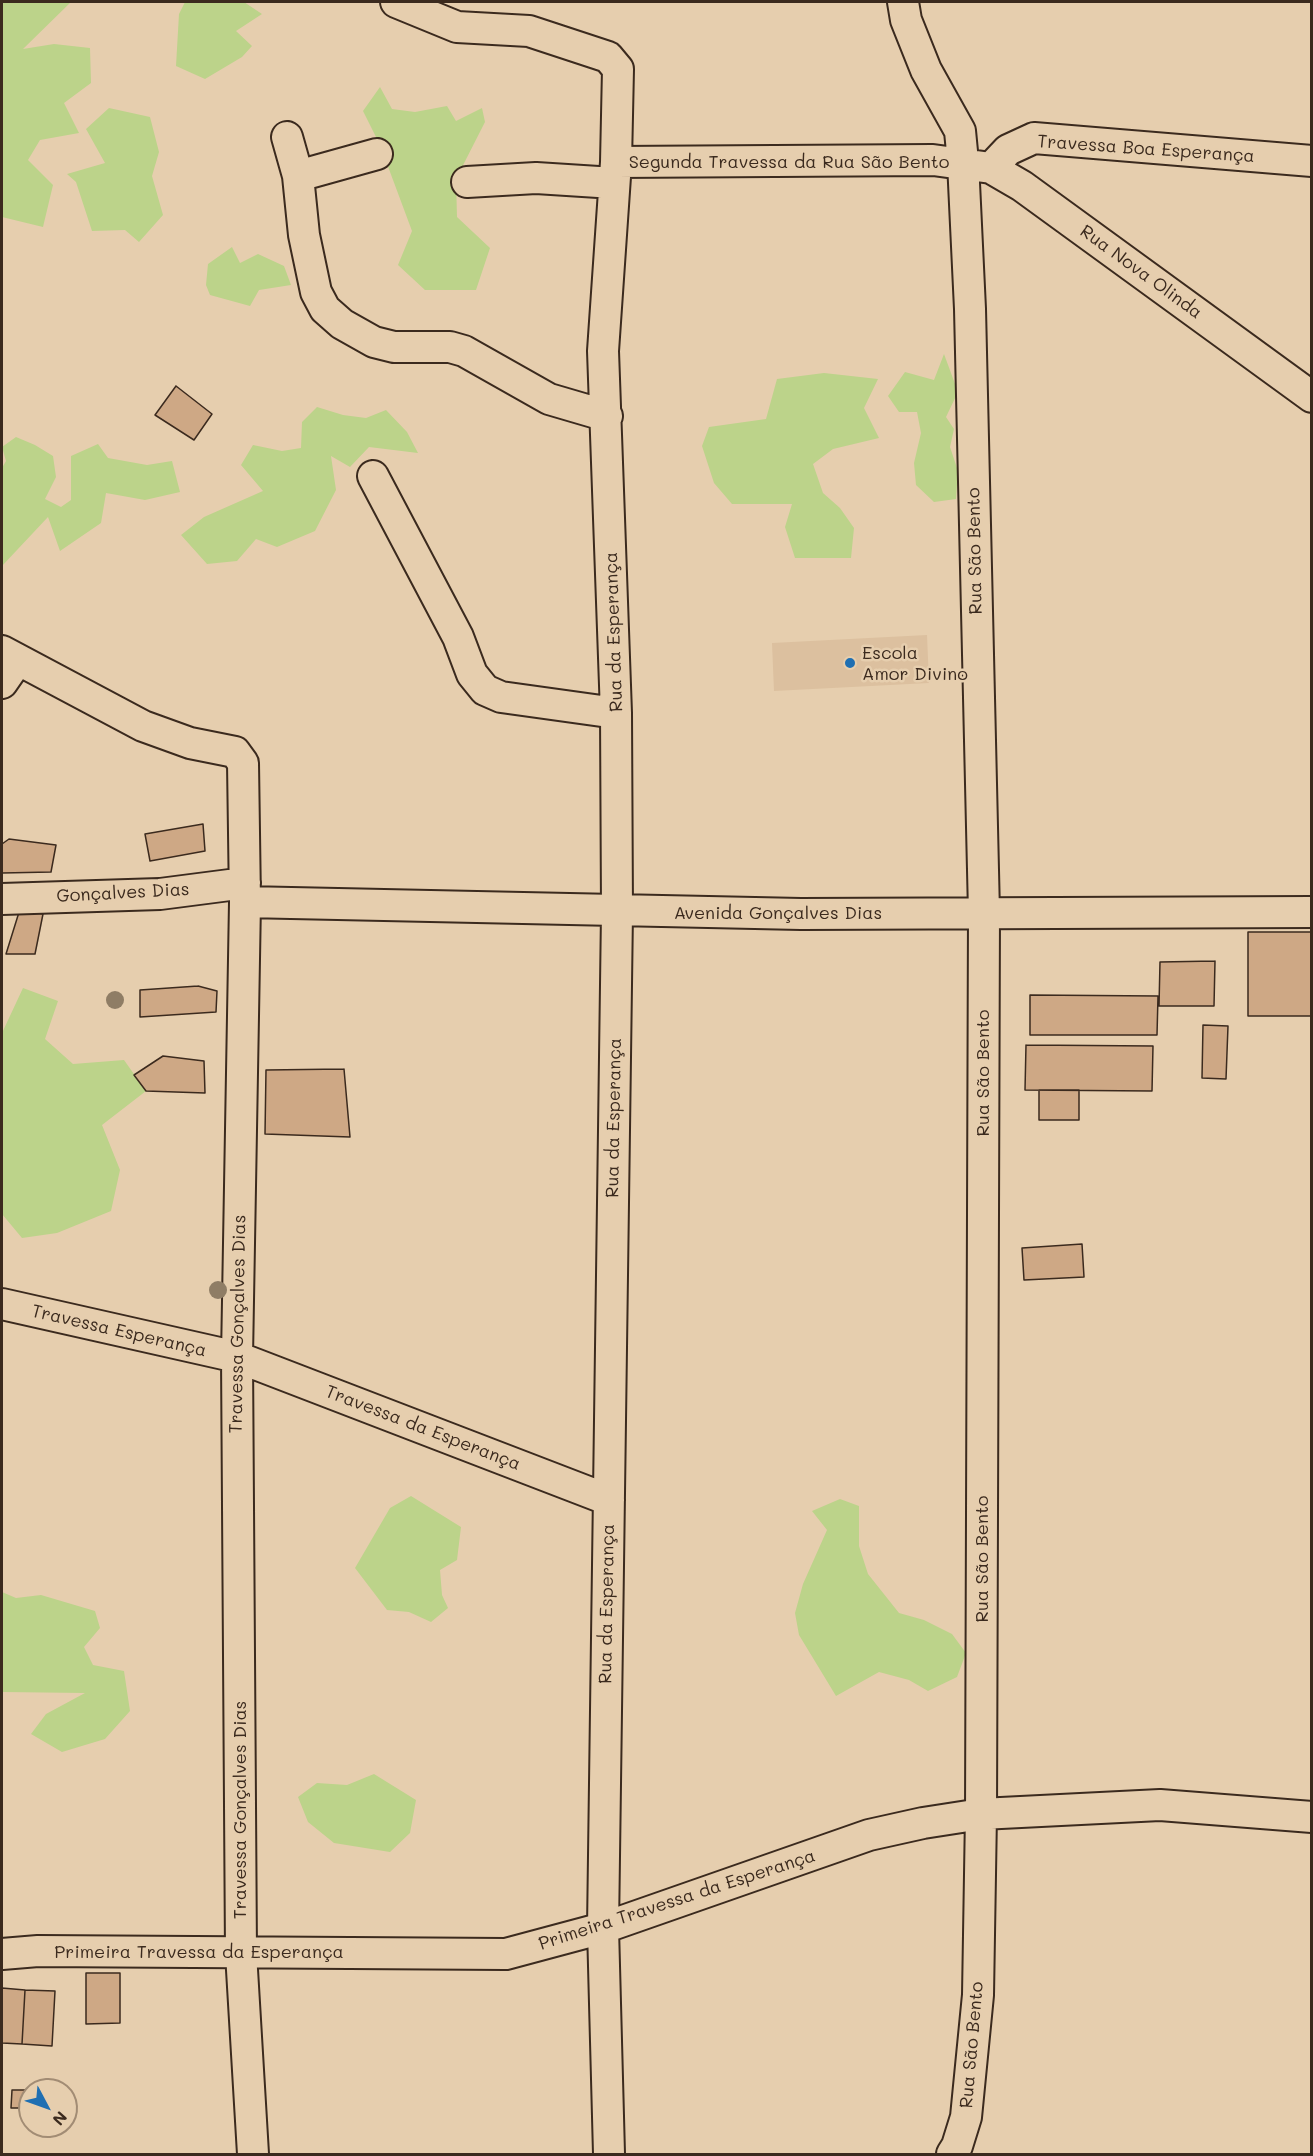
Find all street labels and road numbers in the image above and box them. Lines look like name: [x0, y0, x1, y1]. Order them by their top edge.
street label: Travessa Boa Esperança: [1037, 131, 1255, 167]
street label: Segunda Travessa da Rua São Bento: [629, 151, 949, 173]
street label: Rua Nova Olinda: [1076, 220, 1206, 324]
street label: Rua São Bento: [963, 487, 987, 615]
street label: Rua da Esperança: [600, 552, 628, 712]
street label: Gonçalves Dias: [56, 879, 190, 907]
street label: Avenida Gonçalves Dias: [674, 902, 882, 924]
street label: Rua São Bento: [972, 1009, 994, 1137]
street label: Rua da Esperança: [602, 1038, 626, 1198]
street label: Travessa Gonçalves Dias: [225, 1214, 251, 1434]
street label: Travessa Esperança: [29, 1300, 209, 1362]
street label: Travessa da Esperança: [322, 1381, 524, 1475]
street label: Rua São Bento: [971, 1495, 993, 1623]
street label: Rua da Esperança: [595, 1524, 619, 1684]
street label: Travessa Gonçalves Dias: [229, 1701, 251, 1919]
street label: Primeira Travessa da Esperança: [536, 1845, 818, 1955]
street label: Primeira Travessa da Esperança: [54, 1941, 344, 1963]
street label: Rua São Bento: [956, 1981, 988, 2109]

